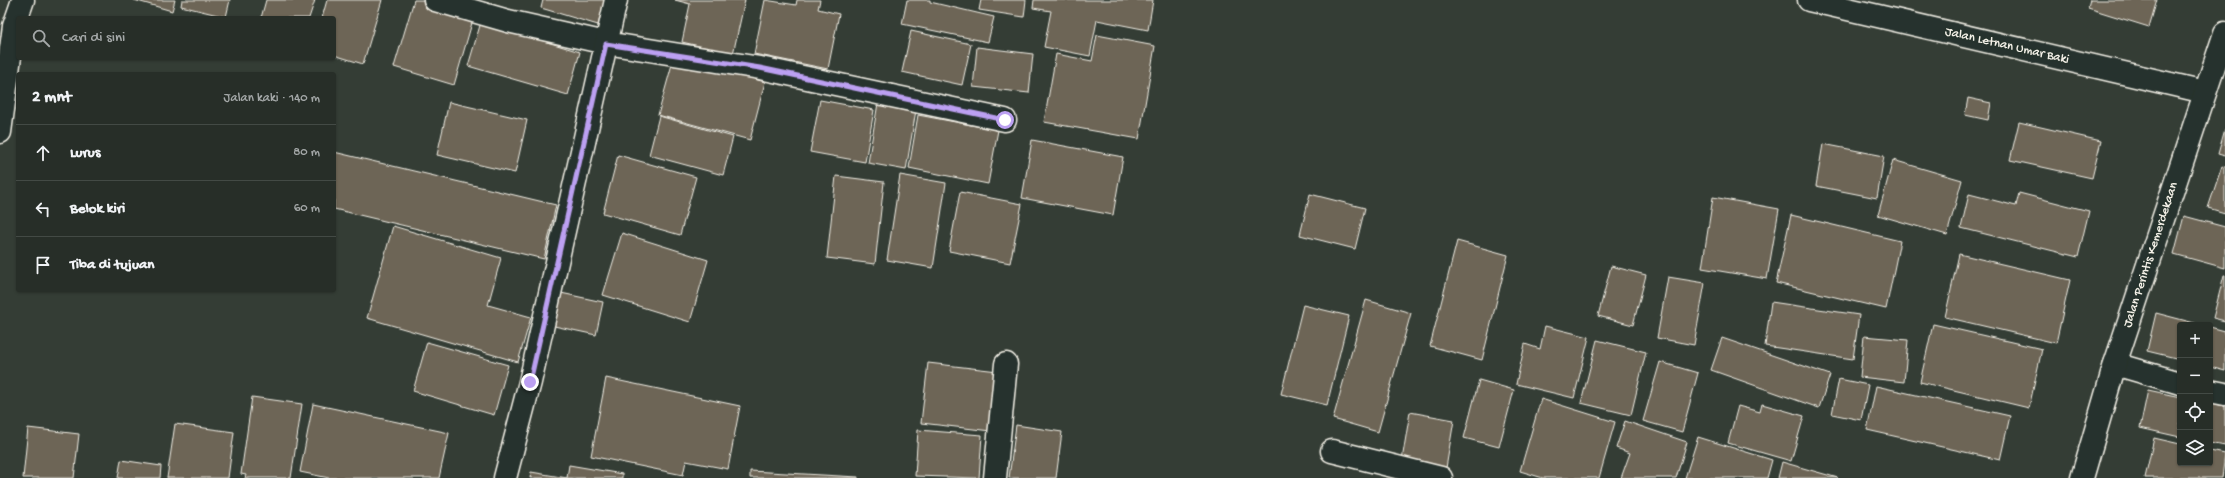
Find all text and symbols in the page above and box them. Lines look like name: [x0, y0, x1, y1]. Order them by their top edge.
search box: [16, 16, 336, 60]
street label: Jalan Letnan Umar Baki: [1943, 24, 2071, 68]
icon: search: [30, 27, 52, 49]
text: Cari di sini: [62, 29, 125, 47]
text: 2 mnt: [32, 88, 71, 108]
text: Jalan kaki · 140 m: [224, 91, 320, 106]
route start: [996, 111, 1014, 129]
icon: ahead: [32, 142, 54, 164]
text: Lurus: [70, 144, 100, 162]
text: 80 m: [293, 145, 320, 160]
street label: Jalan Perintis Kemerdekaan: [2120, 180, 2182, 330]
icon: left: [32, 198, 54, 220]
text: Belok kiri: [70, 200, 125, 218]
text: 60 m: [294, 201, 320, 216]
icon: arrive: [32, 254, 54, 276]
text: Tiba di tujuan: [70, 256, 154, 274]
map controls: [2177, 322, 2213, 466]
button: +: [2177, 322, 2213, 358]
button: −: [2177, 358, 2213, 394]
route end: [521, 373, 539, 391]
button: locate: [2177, 394, 2213, 430]
button: layers: [2177, 430, 2213, 466]

